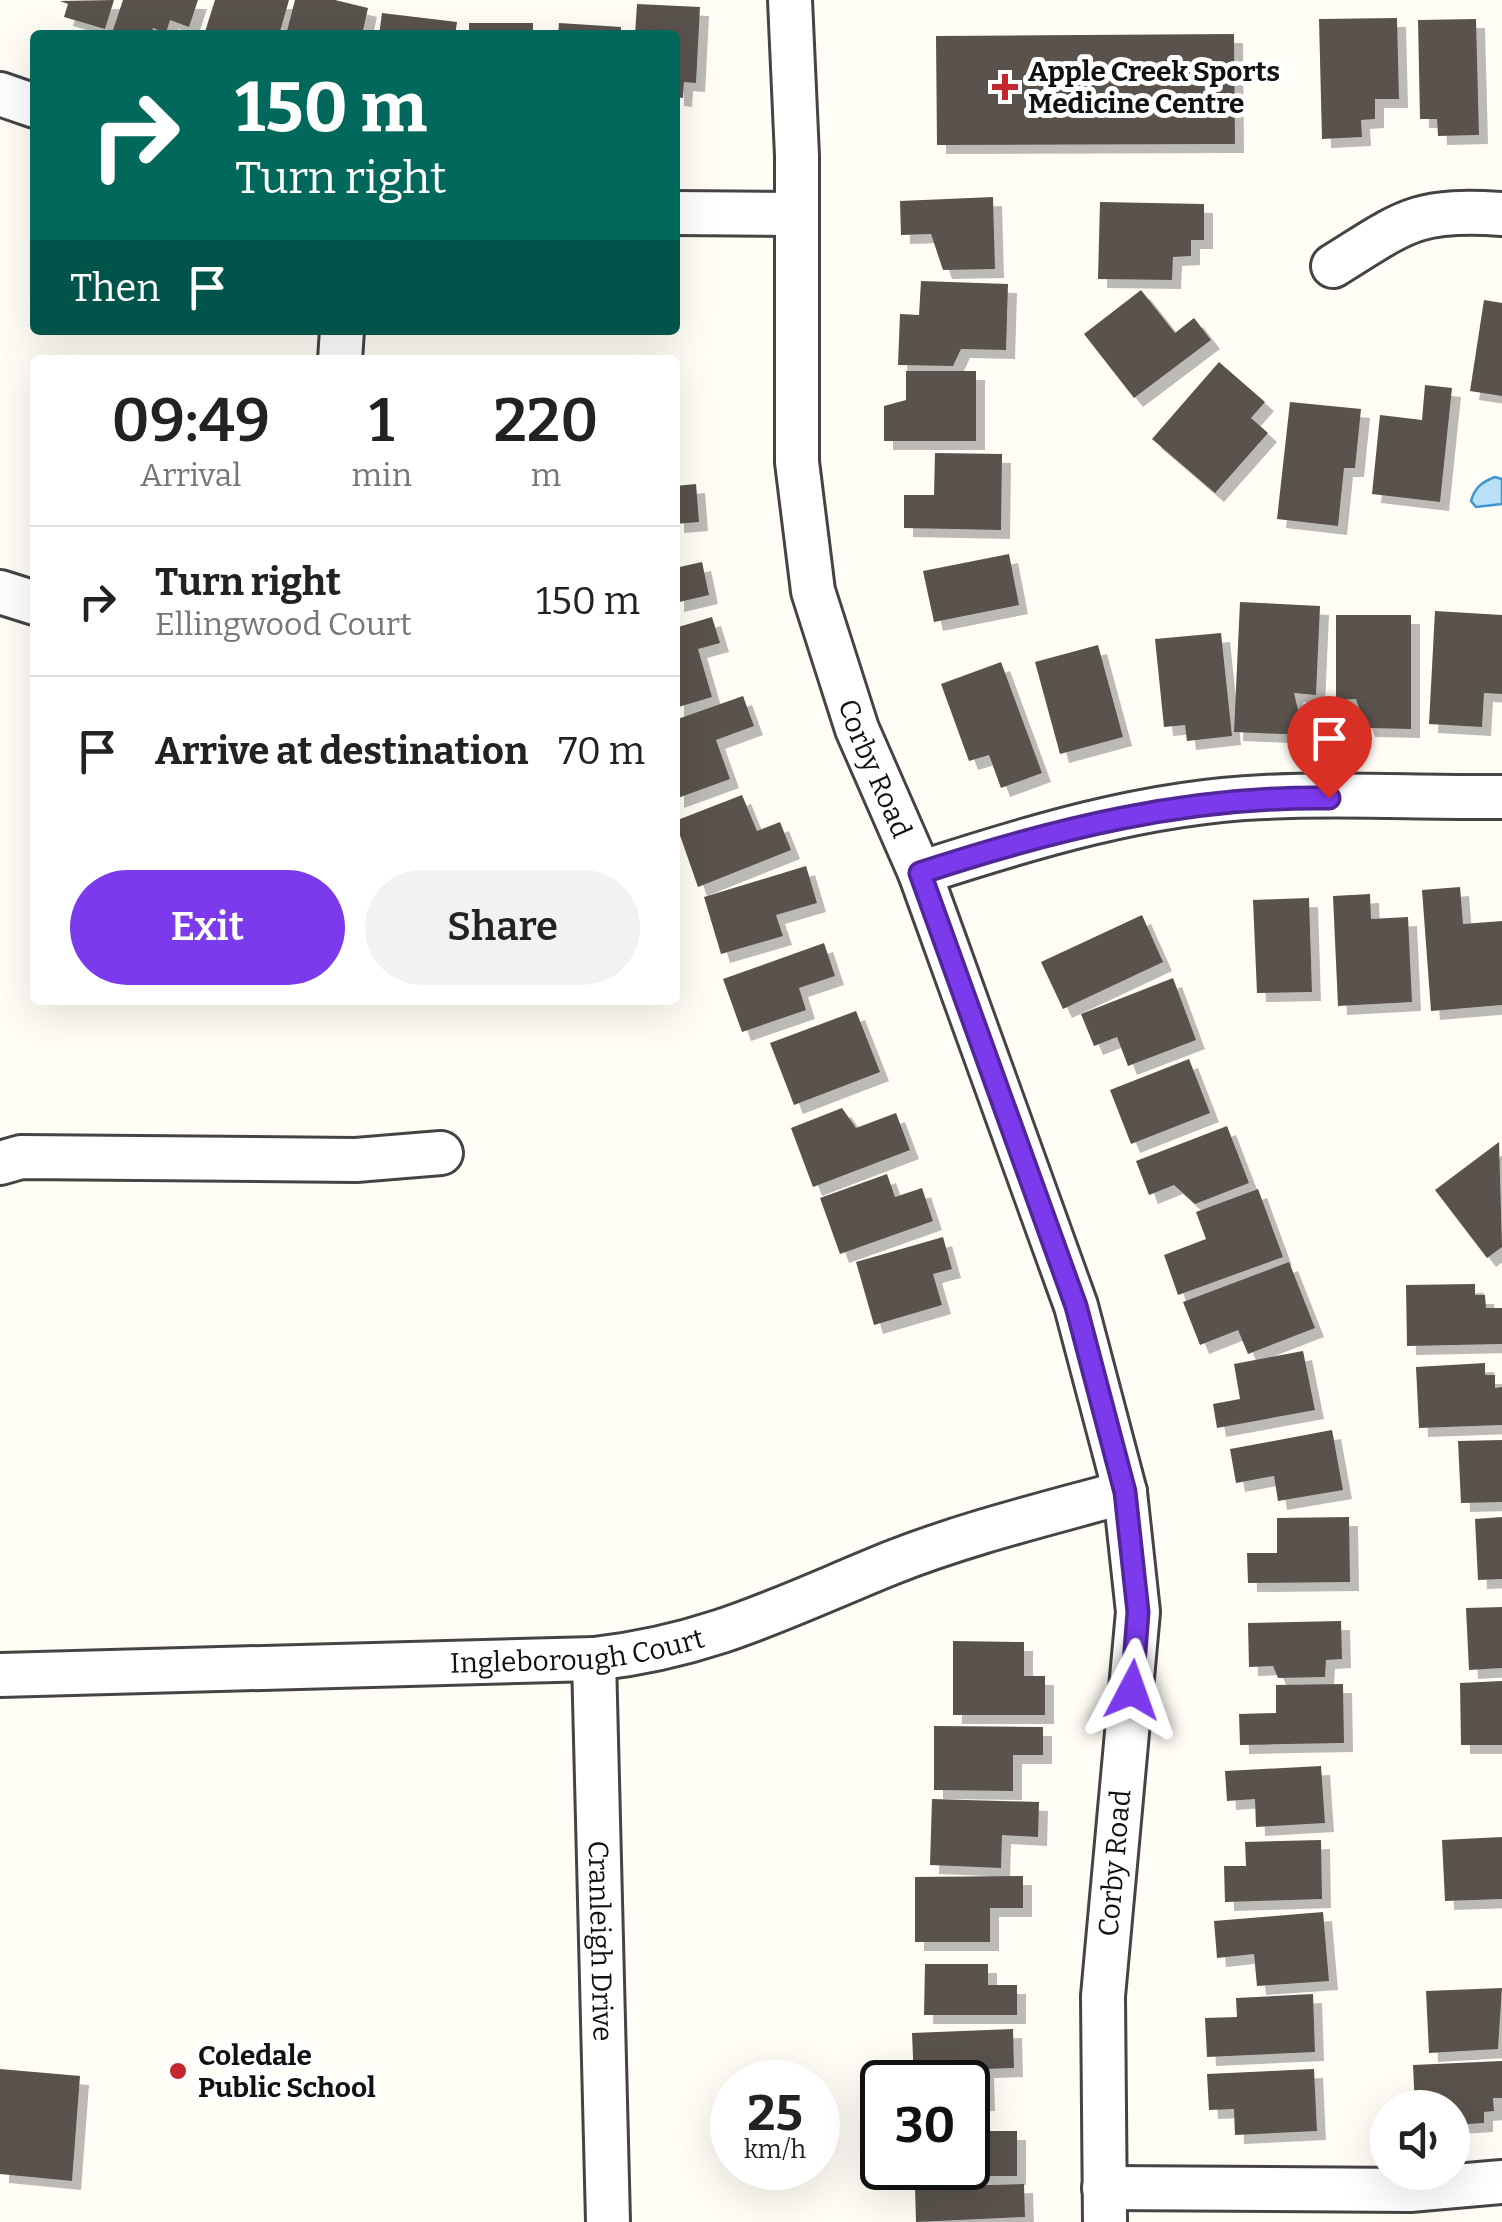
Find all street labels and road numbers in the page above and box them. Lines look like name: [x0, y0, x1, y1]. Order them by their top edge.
street label: Corby Road: [832, 695, 918, 843]
street label: Ingleborough Court: [450, 1621, 708, 1680]
street label: Corby Road: [1092, 1788, 1137, 1938]
street label: Cranleigh Drive: [582, 1840, 620, 2042]

